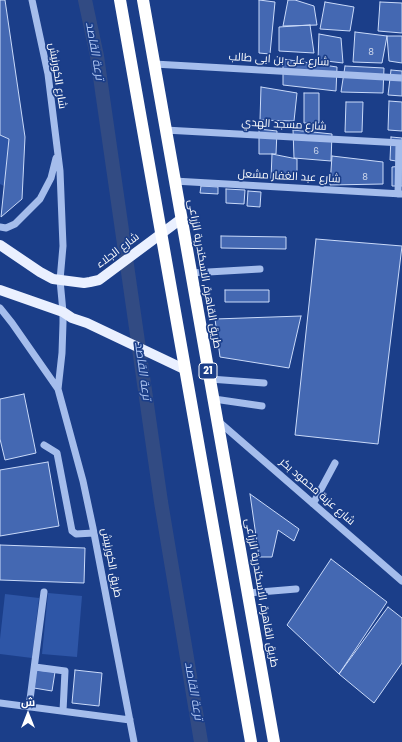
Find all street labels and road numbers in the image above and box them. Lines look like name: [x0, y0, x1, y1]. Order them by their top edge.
street label: شارع الكورنيش: [45, 42, 69, 110]
street label: شارع على بن ابى طالب: [228, 51, 330, 69]
street label: شارع مسجد الهدي: [241, 116, 327, 134]
street label: شارع عبد الغفار مشعل: [237, 168, 341, 186]
street label: طريق القاهرة, الاسكندرية الزراعى: [184, 199, 224, 349]
street label: شارع الجلاء: [94, 231, 142, 271]
road number: 21: [199, 363, 217, 379]
street label: شارع عزبة محمود بكر: [277, 456, 357, 528]
street label: طريق القاهرة, الاسكندرية الزراعى: [241, 518, 281, 668]
street label: طريق الكورنيش: [98, 527, 124, 599]

